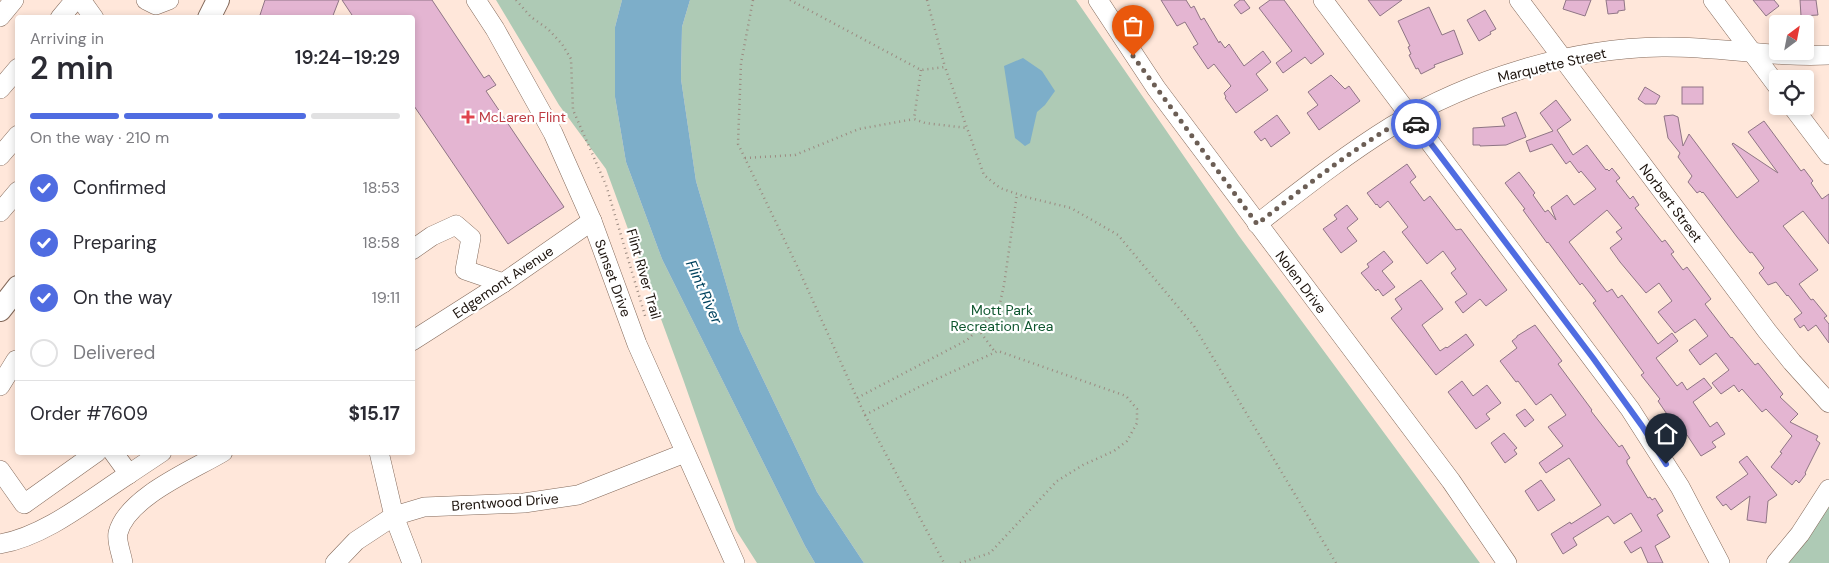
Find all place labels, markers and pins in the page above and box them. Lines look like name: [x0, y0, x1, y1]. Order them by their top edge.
pin: [1112, 5, 1154, 56]
place label: McLaren Flint: [479, 108, 566, 126]
marker: McLaren Flint: [461, 110, 475, 124]
pin: [1645, 413, 1687, 464]

